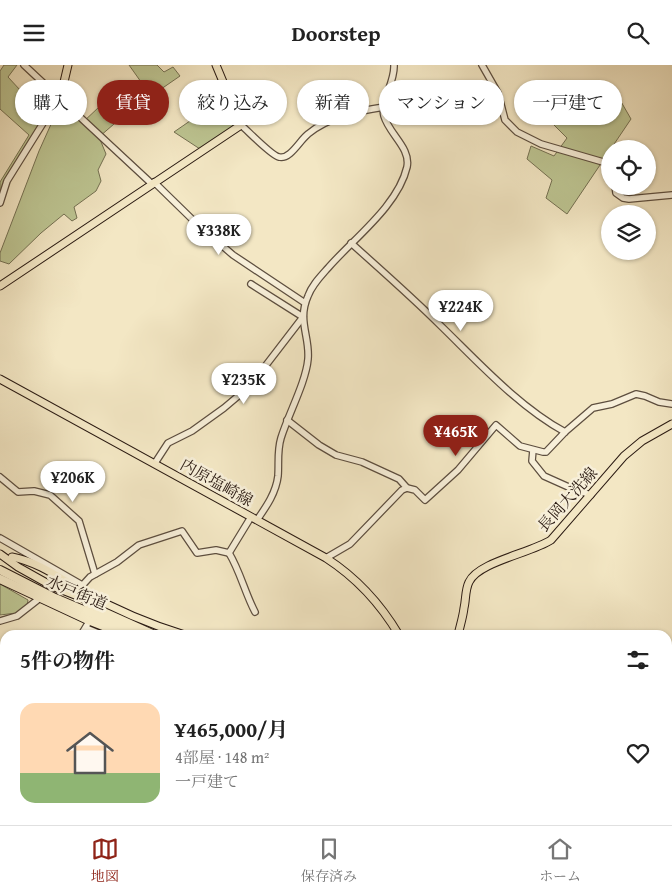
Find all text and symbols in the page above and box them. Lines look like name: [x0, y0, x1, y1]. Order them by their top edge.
text: Doorstep: [292, 17, 380, 49]
icon: menu: [20, 19, 48, 47]
icon: search: [624, 19, 652, 47]
chip: 購入: [15, 80, 87, 125]
chip: 賃貸: [97, 80, 169, 125]
chip: 絞り込み: [179, 80, 287, 125]
chip: 新着: [297, 80, 369, 125]
chip: マンション: [379, 80, 504, 125]
chip: 一戸建て: [514, 80, 622, 125]
map controls: [601, 140, 656, 260]
button: locate: [601, 140, 656, 195]
button: layers: [601, 205, 656, 260]
pin: ¥338K: [184, 213, 254, 256]
text: ¥338K: [197, 218, 241, 242]
pin: ¥224K: [426, 289, 496, 332]
text: ¥224K: [439, 294, 483, 318]
pin: ¥235K: [209, 363, 279, 405]
text: ¥235K: [222, 367, 266, 391]
pin: ¥465K: [421, 415, 491, 457]
text: ¥465K: [434, 419, 478, 443]
street label: 内原塩崎線: [176, 452, 258, 512]
pin: ¥206K: [38, 461, 108, 503]
street label: 長岡大洗線: [531, 461, 603, 537]
text: ¥206K: [51, 465, 95, 489]
street label: 水戸街道: [43, 568, 111, 616]
text: 5件の物件: [20, 645, 115, 676]
icon: filters: [624, 646, 652, 674]
text: ¥465,000/月: [175, 714, 288, 745]
icon: home: [60, 723, 120, 783]
icon: heart: [624, 739, 652, 767]
text: 4部屋 · 148 m²: [175, 745, 270, 769]
text: 一戸建て: [175, 769, 239, 793]
tab: 地図: [91, 835, 119, 886]
tab: 保存済み: [301, 835, 357, 886]
tab: ホーム: [539, 835, 581, 886]

